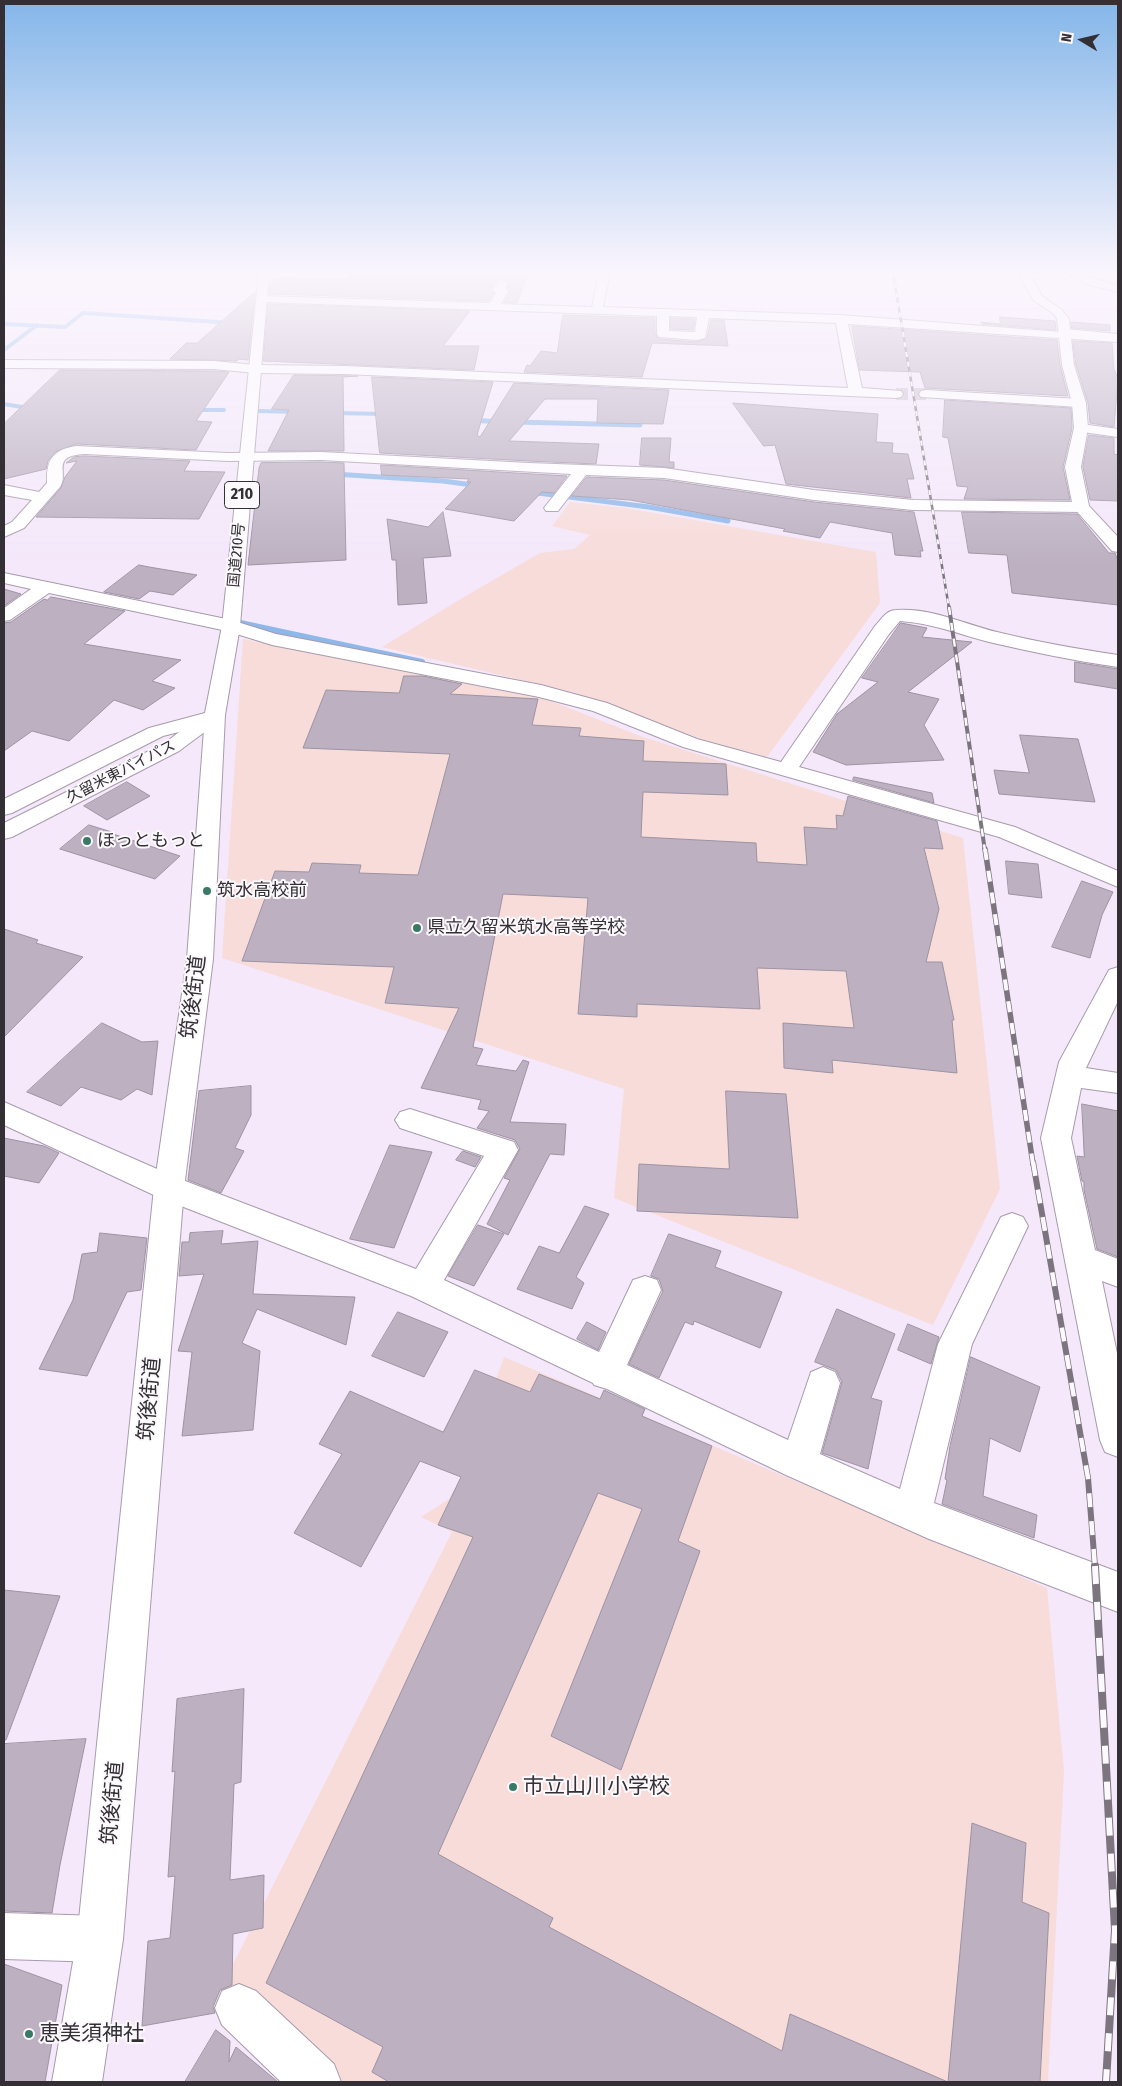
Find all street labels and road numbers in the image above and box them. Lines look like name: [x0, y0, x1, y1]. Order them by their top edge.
road number: 210: [224, 482, 260, 508]
street label: 国道210号: [225, 522, 249, 588]
street label: 久留米東バイパス: [63, 737, 179, 807]
street label: 筑後街道: [176, 954, 212, 1040]
street label: 筑後街道: [134, 1356, 166, 1442]
street label: 筑後街道: [97, 1760, 129, 1846]

